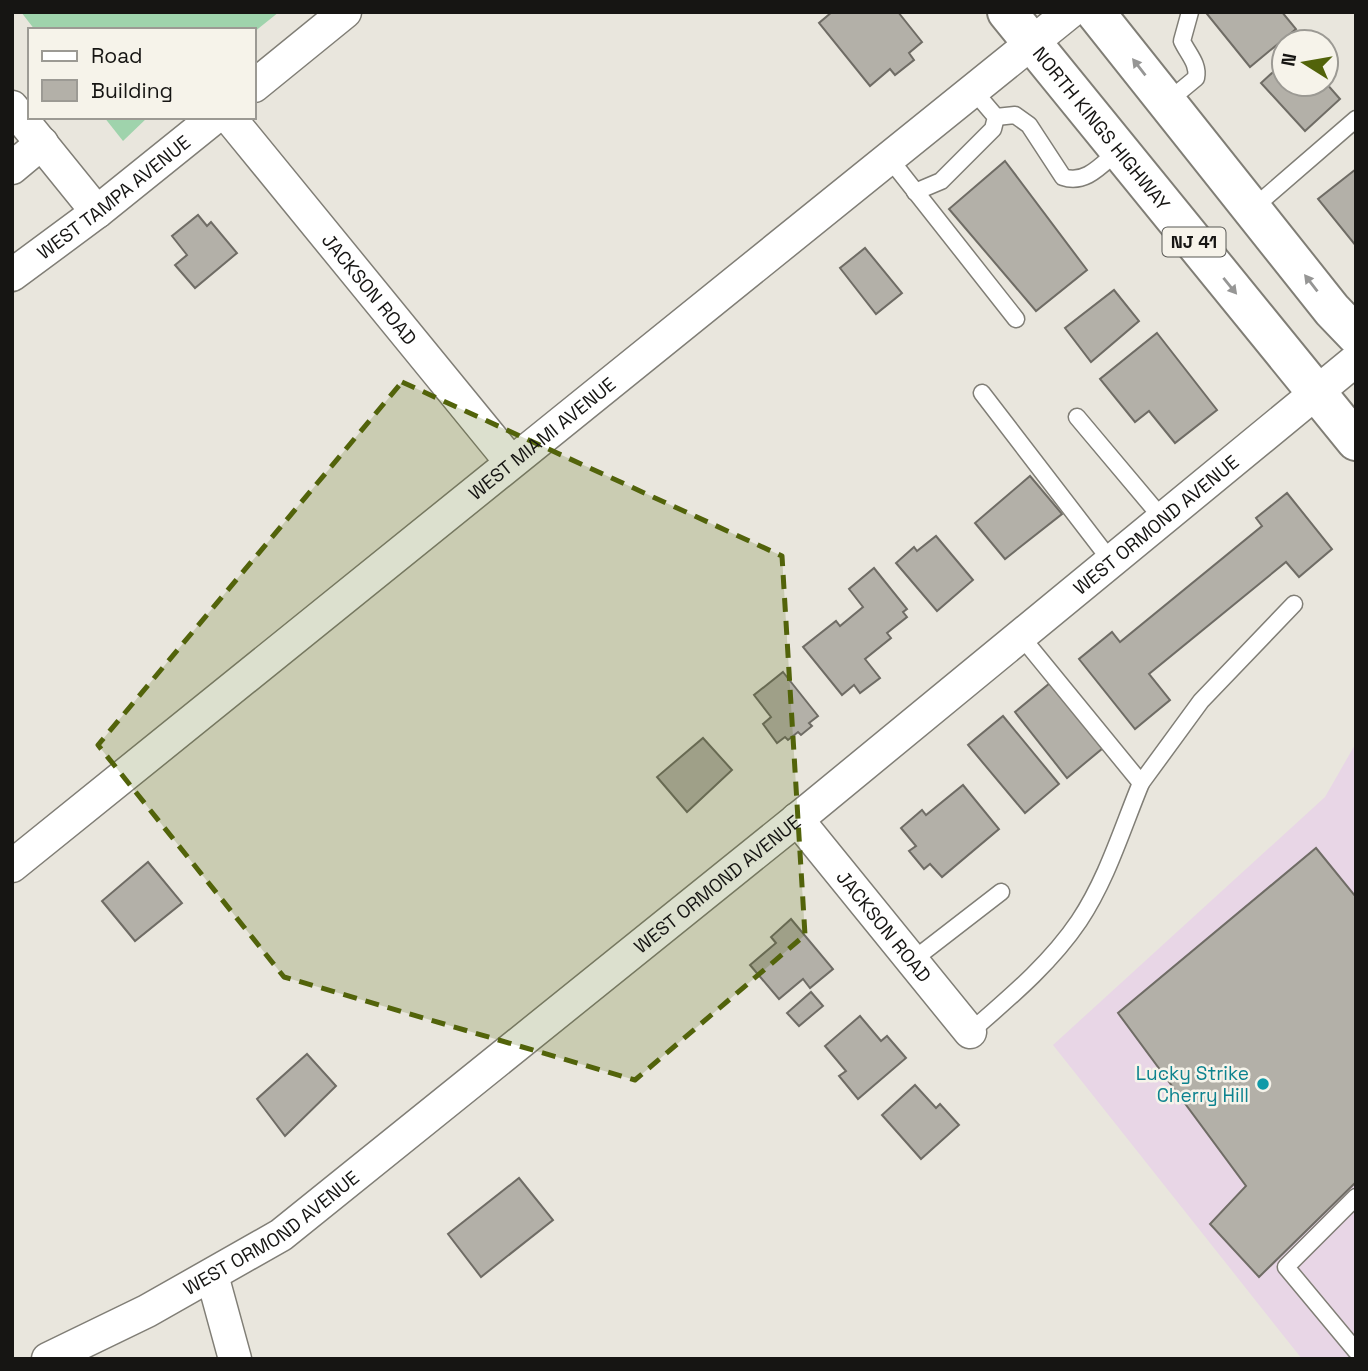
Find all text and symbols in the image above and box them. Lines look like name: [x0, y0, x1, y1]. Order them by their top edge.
legend: [28, 28, 256, 119]
north arrow: [1270, 28, 1340, 98]
text: Road: [91, 42, 143, 69]
street label: NORTH KINGS HIGHWAY: [1027, 42, 1176, 216]
text: N: [1275, 51, 1302, 68]
one-way arrow: [1132, 58, 1147, 76]
text: Building: [91, 77, 173, 104]
street label: WEST TAMPA AVENUE: [32, 130, 196, 265]
street label: JACKSON ROAD: [316, 228, 422, 350]
road number: NJ 41: [1162, 228, 1226, 256]
one-way arrow: [1304, 275, 1319, 293]
one-way arrow: [1222, 277, 1237, 294]
street label: WEST MIAMI AVENUE: [463, 372, 621, 506]
street label: WEST ORMOND AVENUE: [1068, 450, 1244, 600]
street label: WEST ORMOND AVENUE: [629, 809, 806, 959]
street label: JACKSON ROAD: [831, 865, 937, 988]
place label: Lucky Strike Cherry Hill: [1136, 1061, 1249, 1108]
marker: Lucky Strike Cherry Hill: [1255, 1076, 1271, 1092]
street label: WEST ORMOND AVENUE: [179, 1165, 364, 1301]

